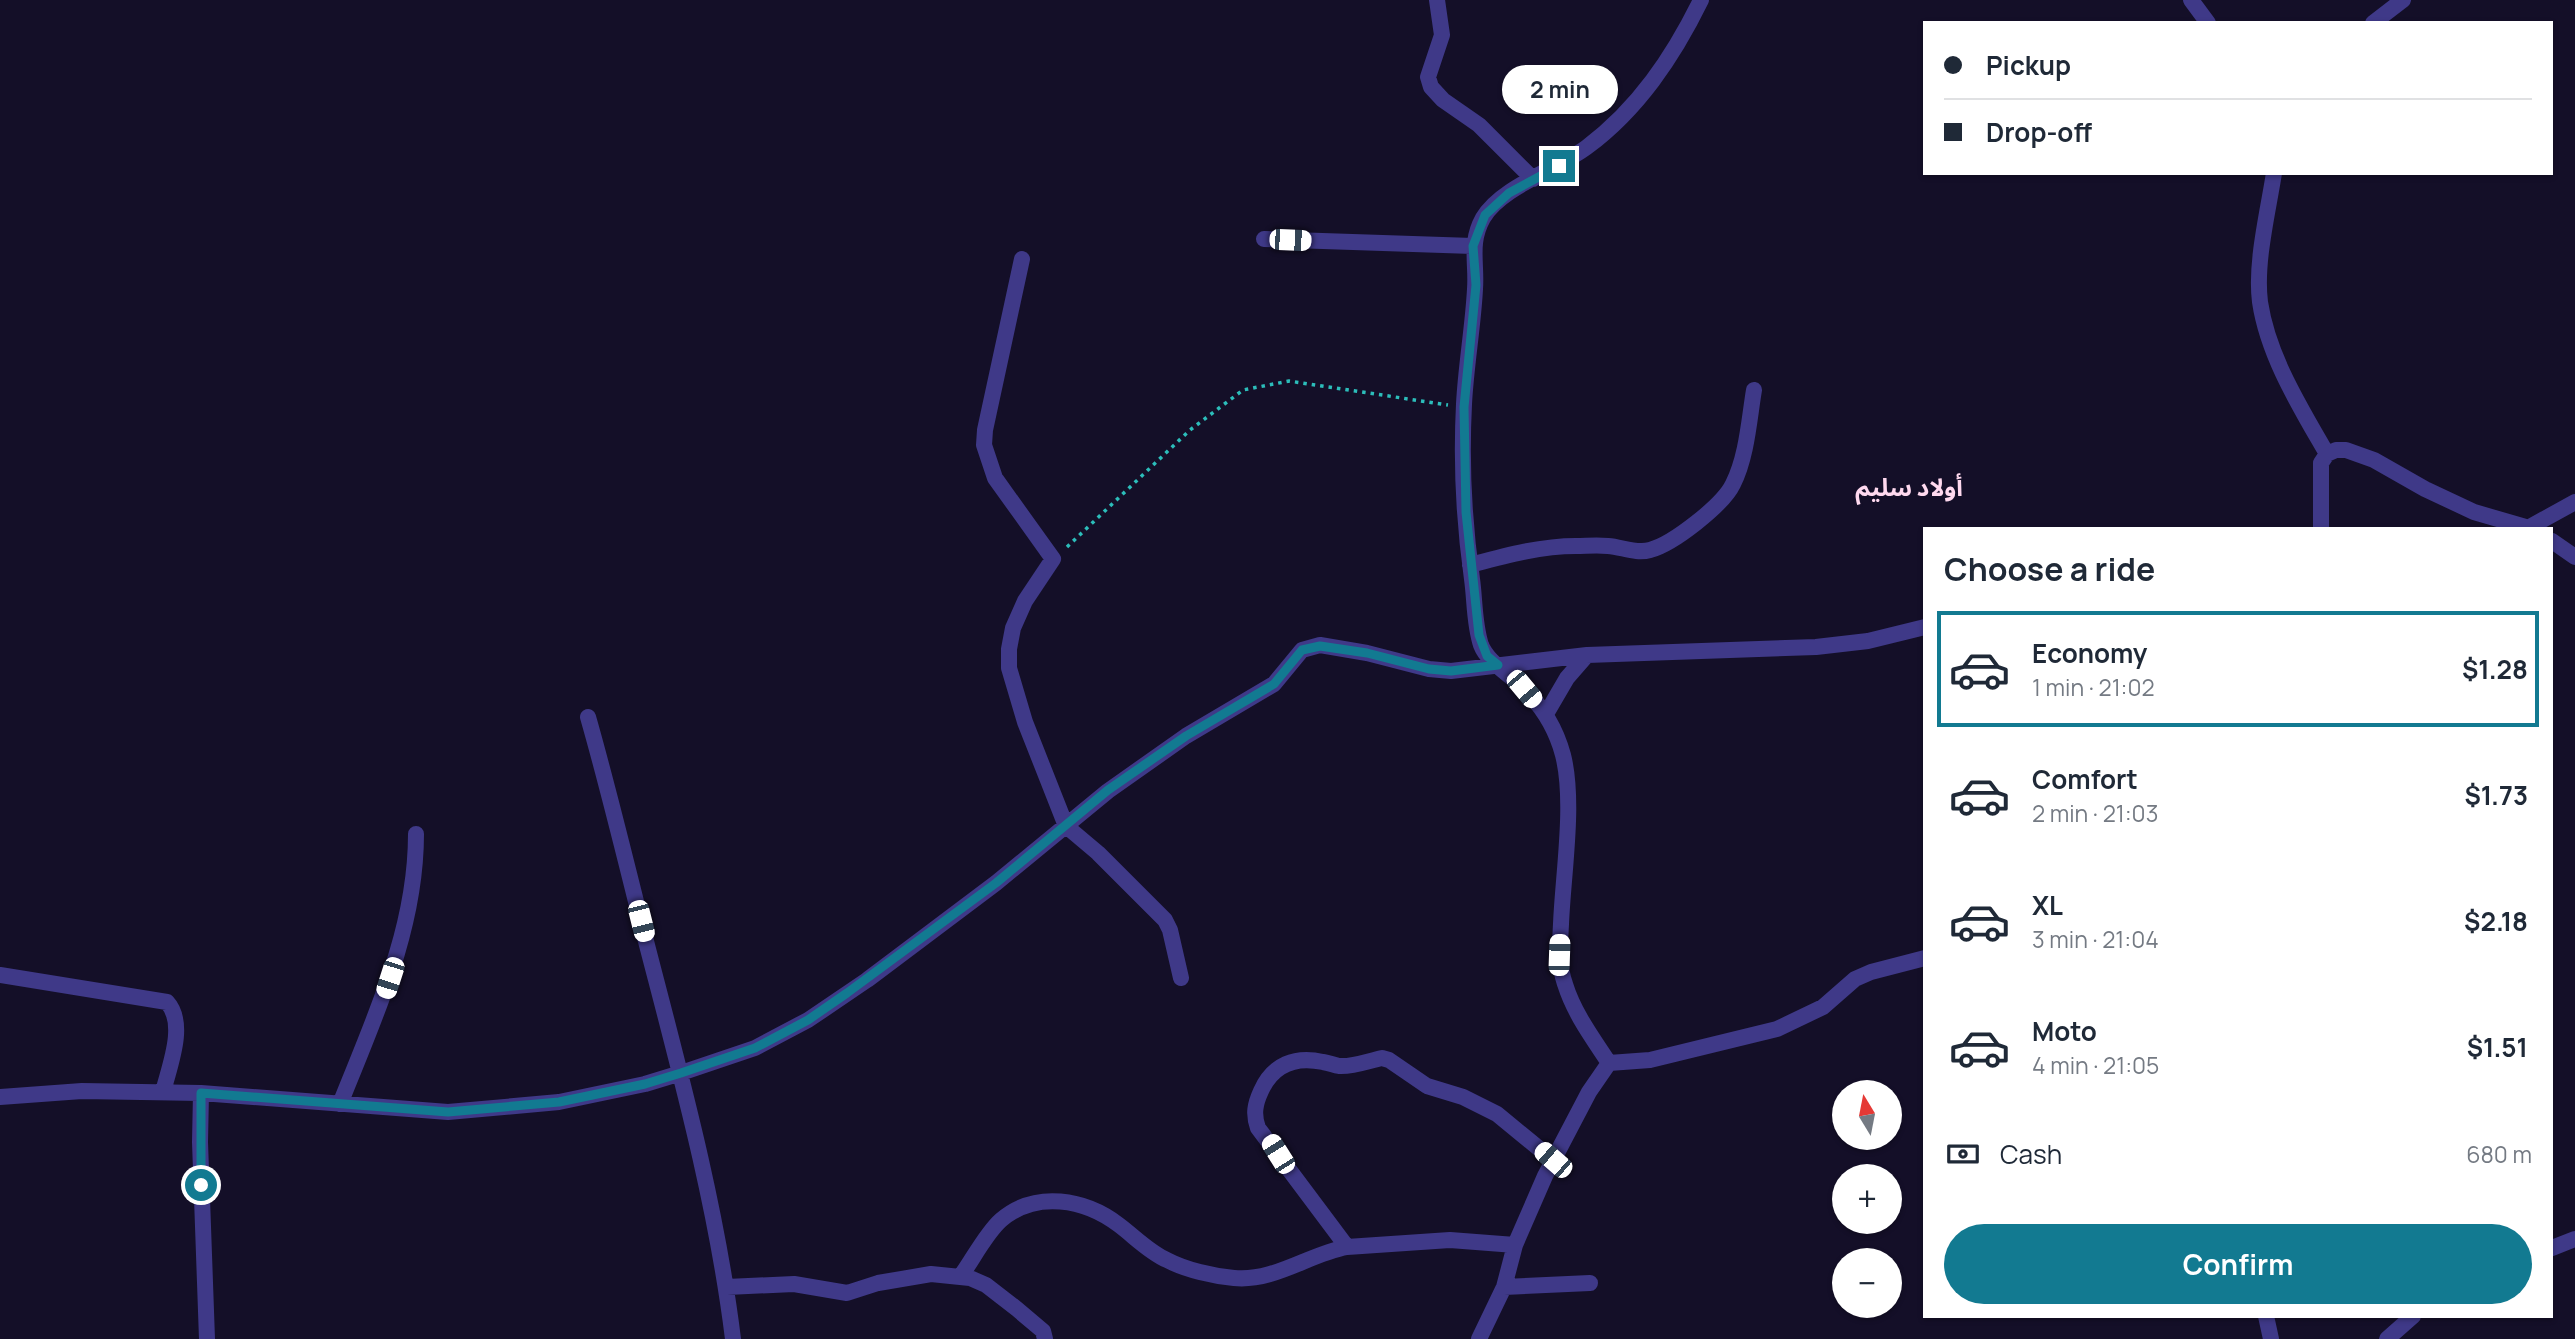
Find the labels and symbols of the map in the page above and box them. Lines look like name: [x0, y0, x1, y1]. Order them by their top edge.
callout: 2 min: [1501, 64, 1617, 114]
route end: [1543, 150, 1575, 182]
car: [1269, 229, 1312, 251]
district label: أولاد سليم: [1855, 470, 1963, 505]
car: [1503, 666, 1546, 712]
car: [626, 898, 657, 944]
car: [1548, 934, 1571, 976]
car: [374, 955, 407, 1001]
north arrow: [1832, 1080, 1902, 1150]
car: [1258, 1131, 1299, 1177]
car: [1531, 1138, 1576, 1182]
route start: [185, 1169, 217, 1201]

